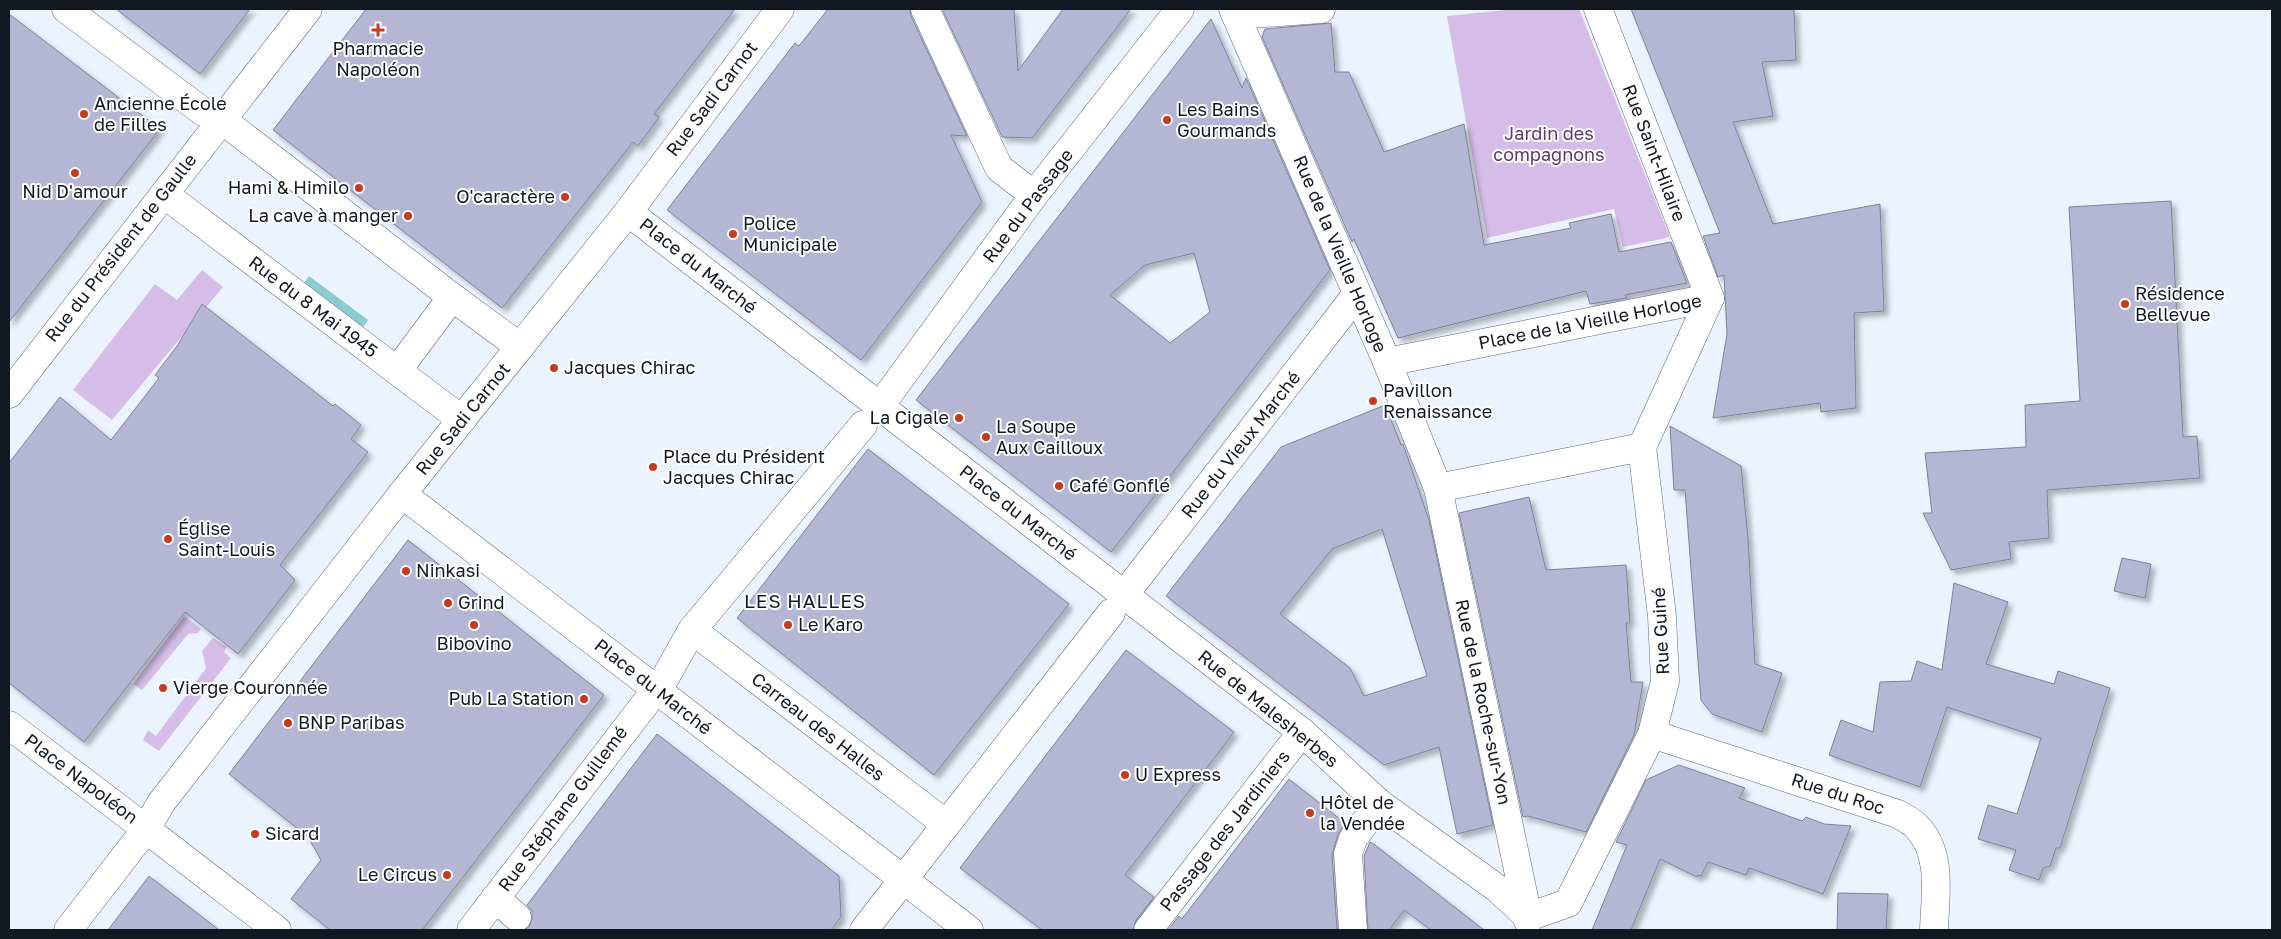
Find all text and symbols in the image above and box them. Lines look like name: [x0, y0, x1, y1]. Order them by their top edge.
marker: Pharmacie Napoléon: [372, 24, 384, 36]
place label: Pharmacie Napoléon: [332, 37, 424, 80]
street label: Rue Sadi Carnot: [661, 37, 762, 160]
street label: Rue Saint-Hilaire: [1619, 81, 1691, 224]
place label: Ancienne École de Filles: [94, 92, 227, 135]
place label: Les Bains Gourmands: [1177, 98, 1276, 141]
marker: Ancienne École de Filles: [78, 108, 90, 120]
marker: Les Bains Gourmands: [1161, 114, 1173, 126]
park label: Jardin des compagnons: [1493, 122, 1605, 165]
street label: Rue du Passage: [977, 144, 1077, 267]
street label: Rue du Président de Gaulle: [40, 149, 201, 346]
street label: Rue de la Vieille Horloge: [1289, 152, 1392, 355]
marker: Nid D'amour: [69, 167, 81, 179]
place label: Hami & Himilo: [228, 176, 349, 198]
place label: Nid D'amour: [22, 180, 128, 202]
marker: Hami & Himilo: [353, 182, 365, 194]
place label: O'caractère: [456, 185, 555, 207]
marker: O'caractère: [559, 191, 571, 203]
place label: La cave à manger: [248, 204, 398, 226]
marker: La cave à manger: [402, 210, 414, 222]
place label: Police Municipale: [743, 212, 837, 255]
street label: Place du Marché: [636, 213, 762, 318]
marker: Police Municipale: [727, 228, 739, 240]
street label: Rue du 8 Mai 1945: [245, 251, 382, 362]
place label: Résidence Bellevue: [2135, 282, 2225, 325]
street label: Place de la Vieille Horloge: [1476, 289, 1703, 353]
marker: Résidence Bellevue: [2119, 298, 2131, 310]
place label: Jacques Chirac: [564, 356, 696, 378]
street label: Rue Sadi Carnot: [410, 358, 514, 479]
marker: Jacques Chirac: [548, 362, 560, 374]
street label: Rue du Vieux Marché: [1176, 366, 1304, 522]
place label: Pavillon Renaissance: [1383, 379, 1492, 422]
marker: Pavillon Renaissance: [1367, 395, 1379, 407]
place label: La Cigale: [870, 406, 949, 428]
marker: La Cigale: [953, 412, 965, 424]
place label: La Soupe Aux Cailloux: [996, 415, 1103, 458]
marker: La Soupe Aux Cailloux: [980, 431, 992, 443]
place label: Place du Président Jacques Chirac: [663, 445, 825, 488]
street label: Place du Marché: [956, 460, 1082, 565]
marker: Place du Président Jacques Chirac: [647, 461, 659, 473]
place label: Café Gonflé: [1069, 474, 1170, 496]
marker: Café Gonflé: [1053, 480, 1065, 492]
place label: Église Saint-Louis: [178, 517, 275, 560]
marker: Église Saint-Louis: [162, 533, 174, 545]
place label: Ninkasi: [416, 559, 480, 581]
marker: Ninkasi: [400, 565, 412, 577]
street label: Rue Guiné: [1647, 587, 1673, 675]
district label: LES HALLES: [744, 589, 866, 612]
place label: Grind: [458, 591, 505, 613]
marker: Grind: [442, 597, 454, 609]
street label: Rue de la Roche-sur-Yon: [1451, 597, 1517, 807]
place label: Le Karo: [798, 613, 863, 635]
marker: Bibovino: [468, 619, 480, 631]
marker: Le Karo: [782, 619, 794, 631]
place label: Bibovino: [436, 632, 512, 654]
street label: Place du Marché: [591, 634, 717, 739]
street label: Rue de Malesherbes: [1194, 645, 1343, 772]
street label: Carreau des Halles: [748, 667, 890, 785]
place label: Vierge Couronnée: [173, 676, 328, 698]
marker: Vierge Couronnée: [157, 682, 169, 694]
place label: Pub La Station: [448, 687, 574, 709]
marker: Pub La Station: [578, 693, 590, 705]
place label: BNP Paribas: [298, 711, 404, 733]
marker: BNP Paribas: [282, 717, 294, 729]
street label: Rue Stéphane Guillemé: [493, 721, 632, 895]
street label: Place Napoléon: [21, 728, 143, 828]
street label: Passage des Jardiniers: [1154, 745, 1294, 915]
place label: U Express: [1135, 763, 1221, 785]
street label: Rue du Roc: [1789, 768, 1888, 819]
marker: U Express: [1119, 769, 1131, 781]
place label: Hôtel de la Vendée: [1320, 791, 1405, 834]
marker: Hôtel de la Vendée: [1304, 807, 1316, 819]
place label: Sicard: [265, 822, 319, 844]
marker: Sicard: [249, 828, 261, 840]
place label: Le Circus: [358, 863, 437, 885]
marker: Le Circus: [441, 869, 453, 881]

